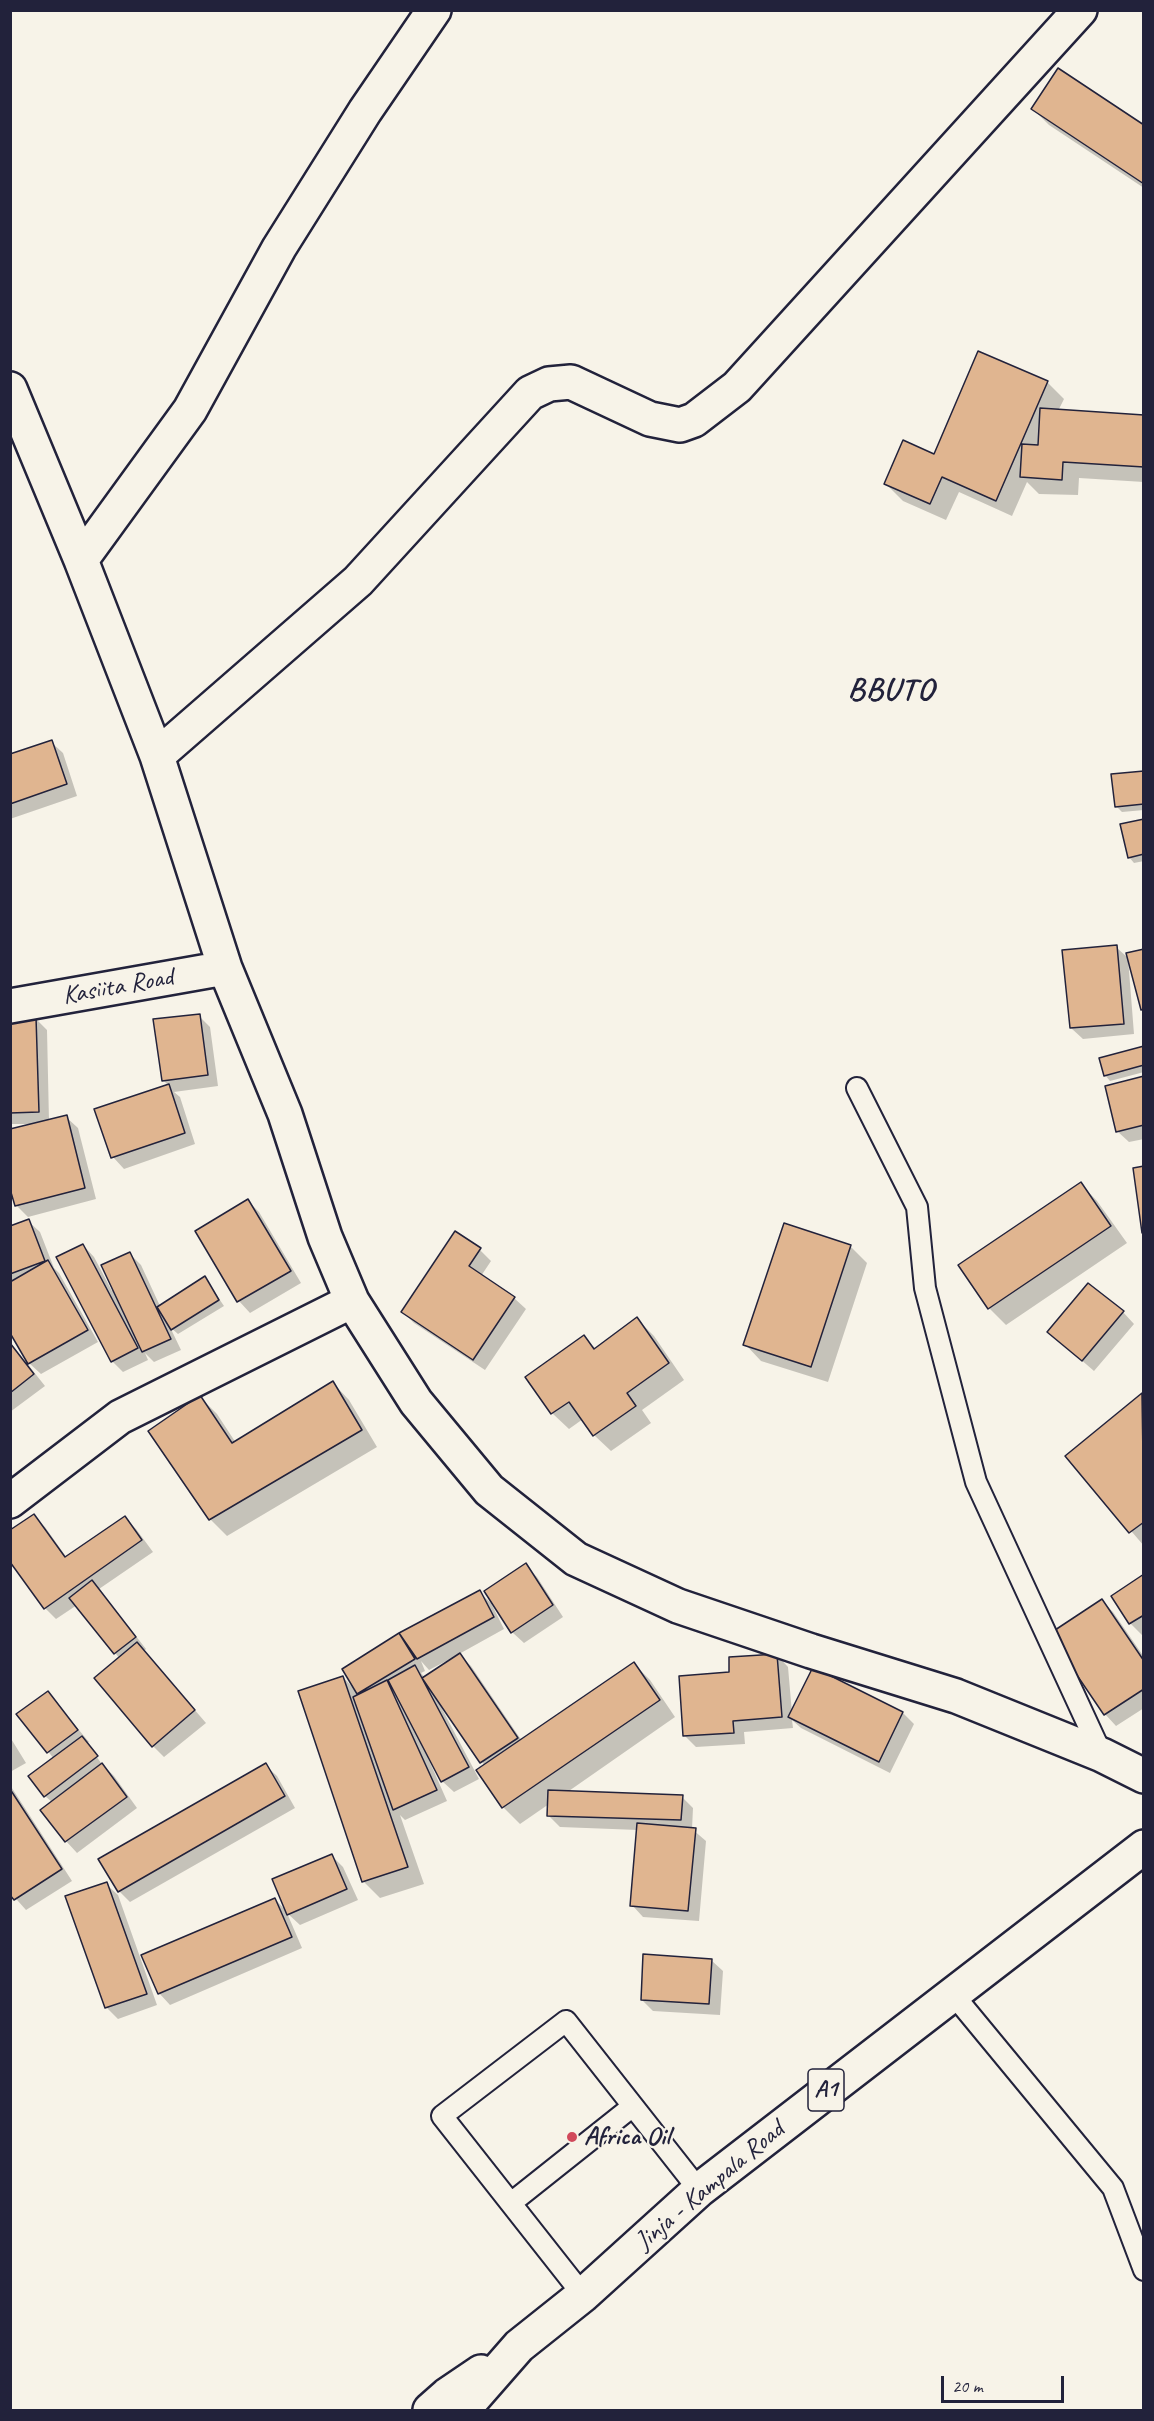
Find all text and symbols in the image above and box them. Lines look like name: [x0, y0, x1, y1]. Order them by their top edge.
district label: BBUTO: [847, 672, 935, 710]
street label: Kasiita Road: [60, 962, 176, 1012]
road number: A1: [808, 2069, 844, 2111]
street label: Jinja - Kampala Road: [629, 2115, 791, 2257]
place label: Africa Oil: [584, 2121, 670, 2153]
marker: Africa Oil: [565, 2130, 579, 2144]
scale bar: [944, 2364, 1067, 2402]
text: 20 m: [952, 2375, 983, 2397]

